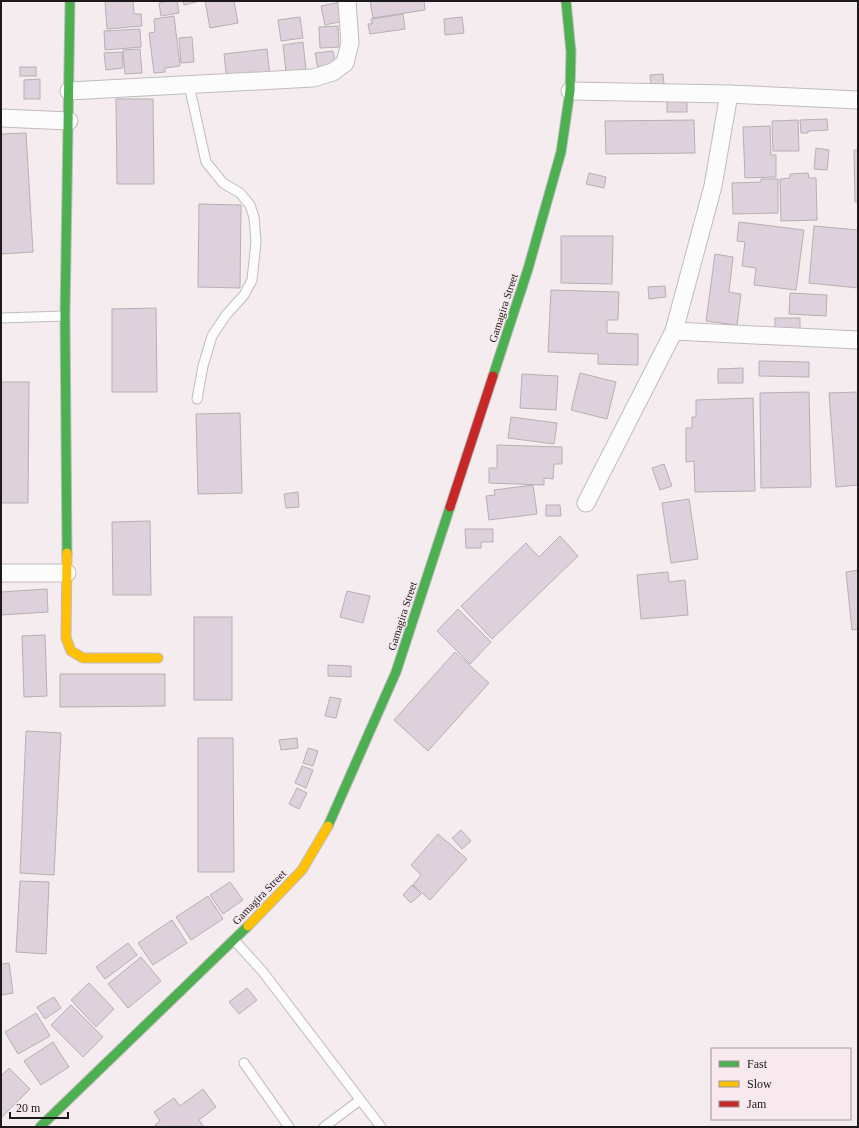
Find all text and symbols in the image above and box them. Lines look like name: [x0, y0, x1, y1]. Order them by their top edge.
street label: Gamagira Street: [486, 272, 520, 344]
street label: Gamagira Street: [385, 580, 419, 652]
street label: Gamagira Street: [230, 867, 288, 927]
legend: [711, 1048, 851, 1120]
text: Fast: [747, 1057, 768, 1071]
text: Slow: [747, 1077, 772, 1091]
scale bar: [10, 1094, 68, 1120]
text: Jam: [747, 1097, 767, 1111]
text: 20 m: [16, 1101, 41, 1115]

